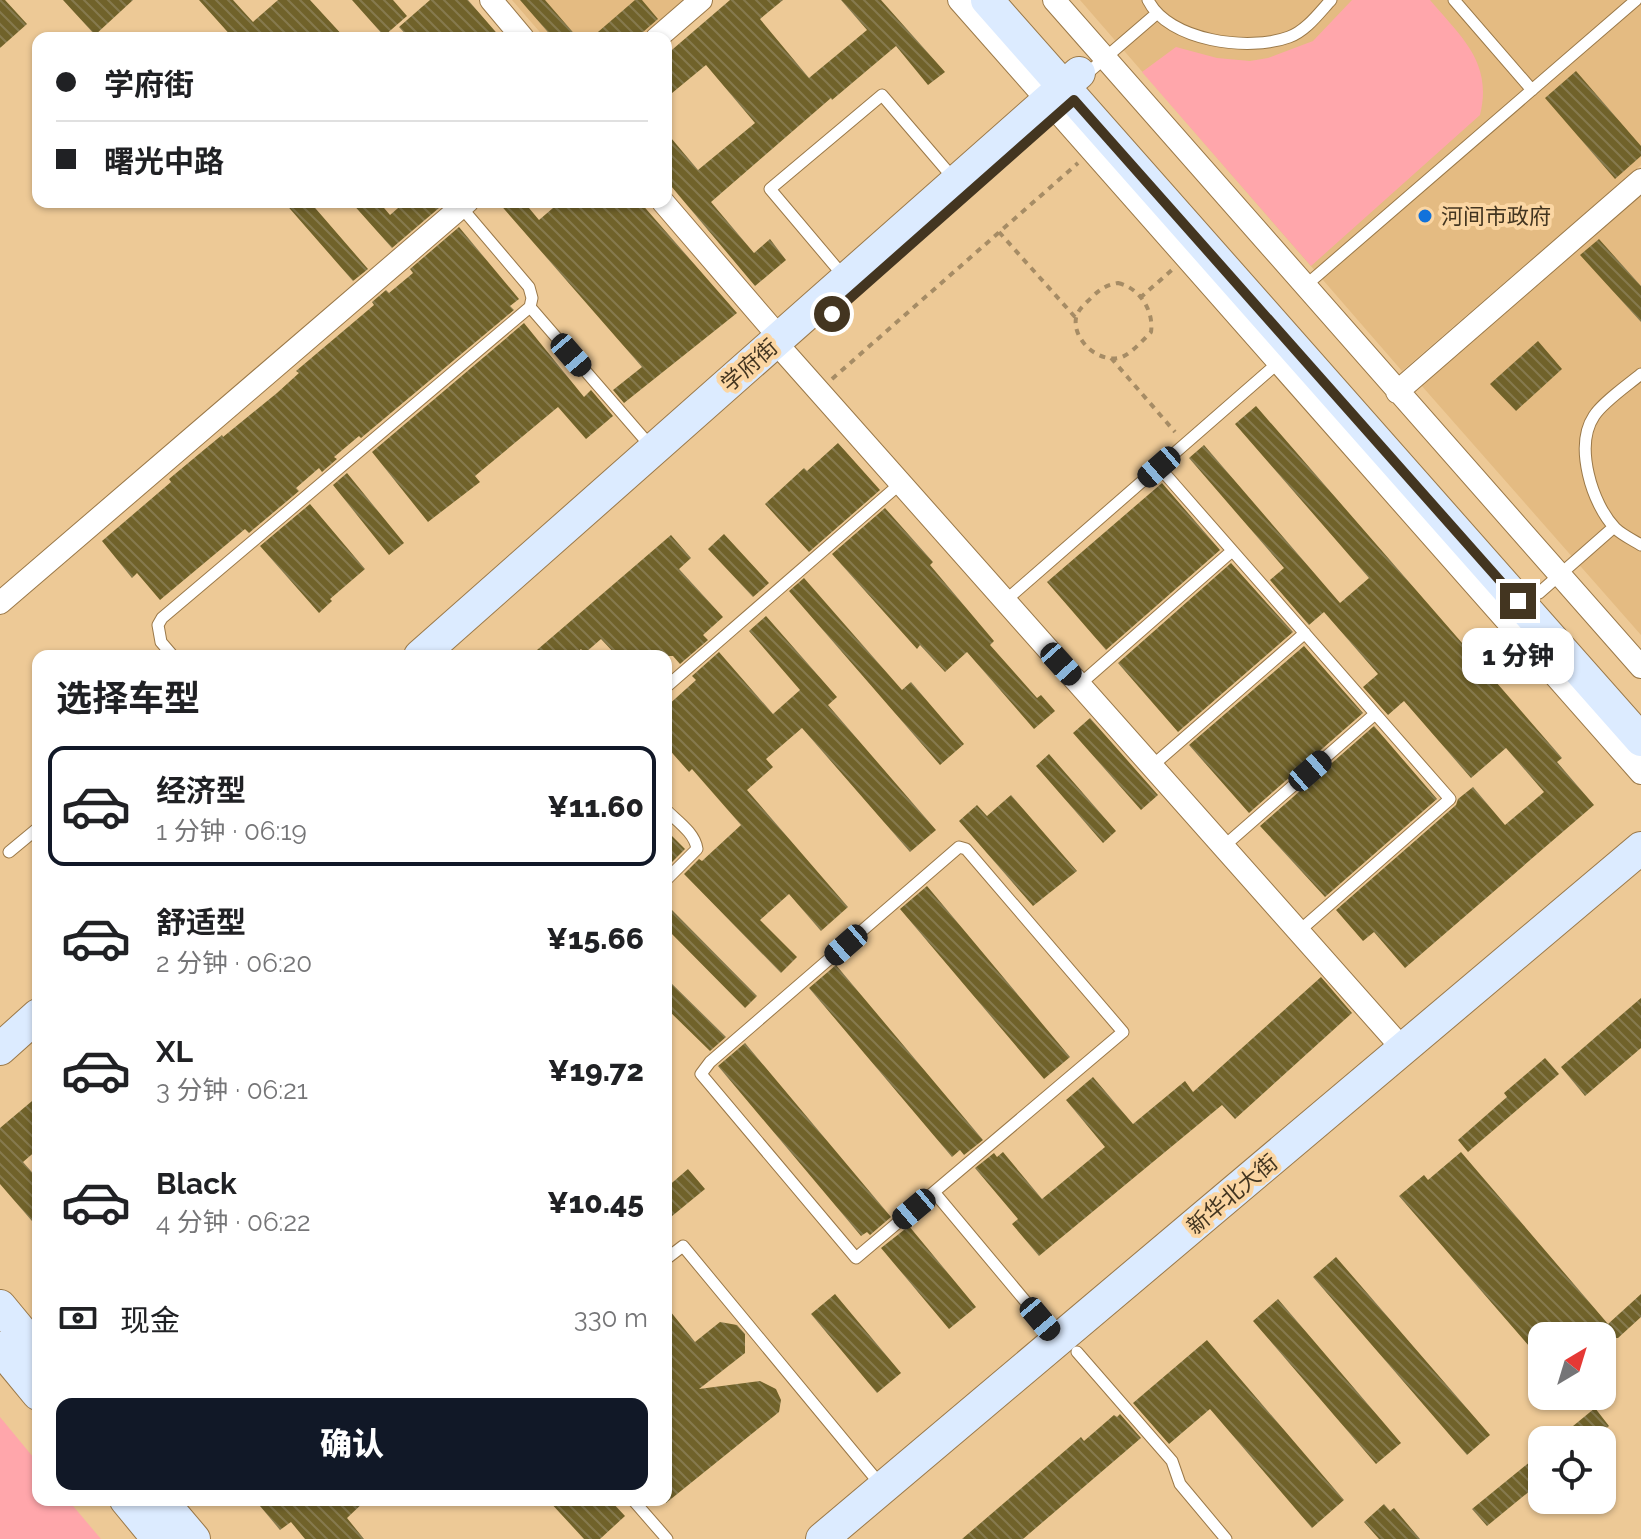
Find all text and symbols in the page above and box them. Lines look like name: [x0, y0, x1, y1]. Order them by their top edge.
text: 学府街: [104, 67, 194, 102]
text: 曙光中路: [104, 144, 224, 179]
place label: 河间市政府: [1441, 203, 1551, 229]
marker: 河间市政府: [1416, 207, 1434, 225]
route start: [814, 296, 850, 332]
car: [546, 329, 596, 381]
street label: 学府街: [716, 334, 782, 396]
car: [1133, 442, 1185, 492]
route end: [1500, 583, 1536, 619]
callout: 1 分钟: [1462, 629, 1574, 685]
car: [1036, 638, 1086, 690]
text: 1 分钟: [1482, 641, 1554, 671]
text: 选择车型: [56, 677, 200, 719]
car: [1284, 746, 1336, 796]
icon: car: [60, 770, 132, 842]
text: 经济型: [156, 773, 246, 808]
text: ¥11.60: [547, 789, 644, 824]
text: 1 分钟 · 06:19: [156, 816, 307, 846]
icon: car: [60, 902, 132, 974]
text: 舒适型: [156, 905, 246, 940]
car: [820, 920, 872, 970]
text: ¥15.66: [546, 921, 644, 956]
text: 2 分钟 · 06:20: [156, 948, 312, 978]
icon: car: [60, 1034, 132, 1106]
text: XL: [156, 1034, 193, 1069]
text: ¥19.72: [548, 1053, 644, 1088]
text: 3 分钟 · 06:21: [156, 1075, 308, 1105]
street label: 新华北大街: [1182, 1149, 1282, 1239]
icon: car: [60, 1166, 132, 1238]
text: Black: [156, 1166, 237, 1201]
car: [888, 1184, 940, 1234]
text: ¥10.45: [547, 1185, 644, 1220]
text: 4 分钟 · 06:22: [156, 1207, 311, 1237]
car: [1015, 1293, 1065, 1345]
icon: cash: [56, 1296, 100, 1340]
text: 现金: [120, 1303, 180, 1338]
text: 330 m: [574, 1303, 648, 1333]
north arrow: [1528, 1322, 1616, 1410]
map controls: [1528, 1322, 1616, 1514]
button: 确认: [56, 1398, 648, 1490]
button: locate: [1528, 1426, 1616, 1514]

